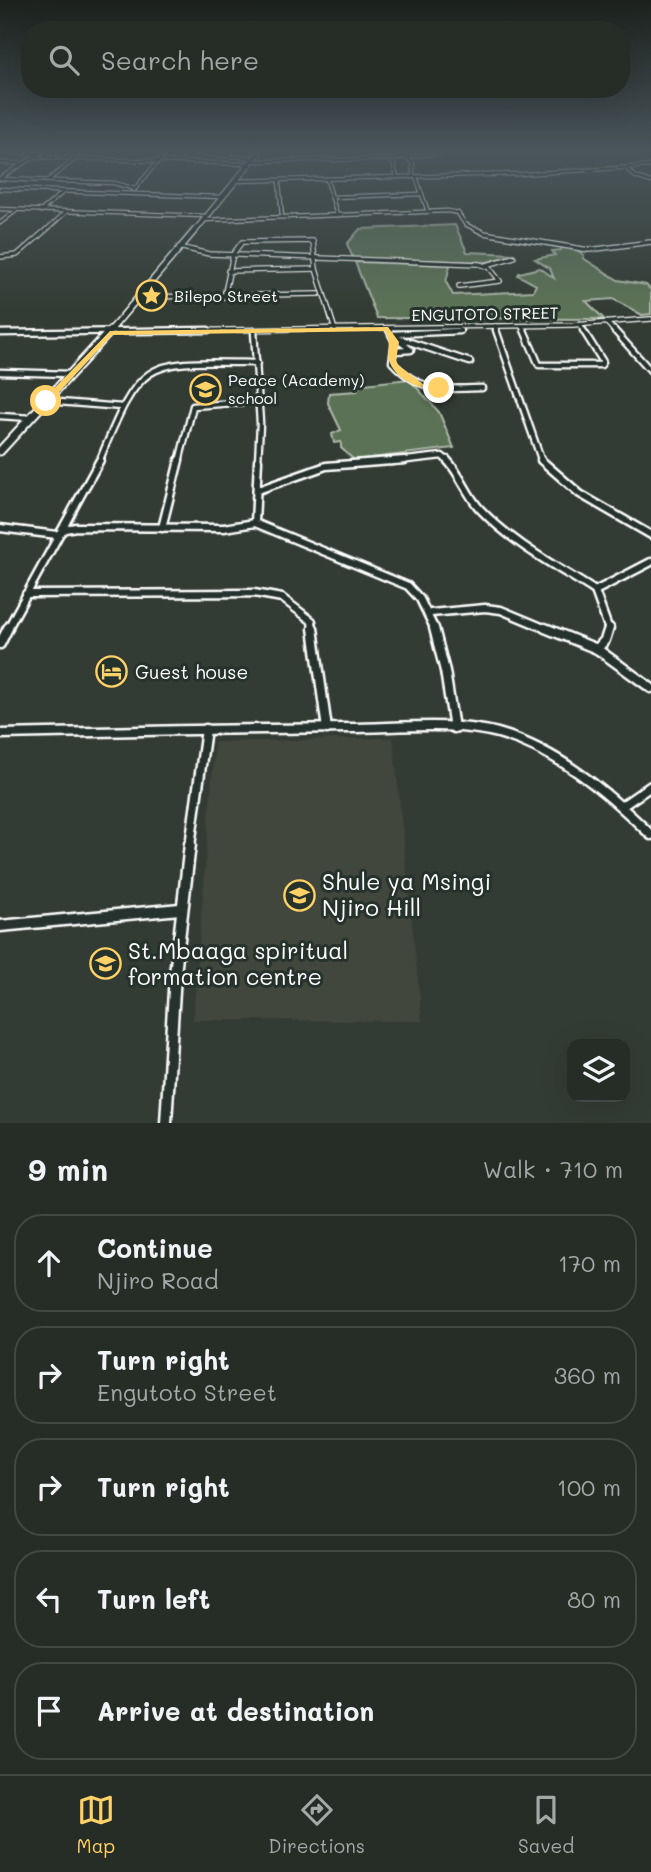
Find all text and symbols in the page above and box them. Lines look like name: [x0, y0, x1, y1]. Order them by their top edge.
search box: [21, 21, 630, 98]
icon: search: [45, 41, 83, 79]
text: Search here: [101, 43, 259, 77]
place icon: Bilepo Street: [134, 279, 168, 313]
place label: Bilepo Street: [174, 285, 278, 306]
street label: ENGUTOTO STREET: [411, 302, 559, 325]
place label: Peace (Academy) school: [228, 369, 365, 408]
school or university icon: Peace (Academy) school: [188, 372, 222, 406]
route end: [423, 372, 454, 403]
route start: [30, 385, 61, 416]
hotel icon: Guest house: [95, 655, 129, 689]
place label: Guest house: [135, 659, 248, 684]
place label: Shule ya Msingi Njiro Hill: [322, 866, 491, 922]
school or university icon: Shule ya Msingi Njiro Hill: [282, 878, 316, 912]
place label: St.Mbaaga spiritual formation centre: [128, 935, 348, 991]
school or university icon: St.Mbaaga spiritual formation centre: [88, 947, 122, 981]
map controls: [567, 1039, 630, 1102]
button: layers: [567, 1039, 630, 1102]
text: 9 min: [28, 1149, 108, 1189]
text: Walk · 710 m: [483, 1154, 623, 1184]
text: Continue: [97, 1231, 213, 1265]
icon: ahead: [30, 1244, 68, 1282]
text: 170 m: [558, 1248, 621, 1278]
text: Njiro Road: [97, 1265, 219, 1295]
text: Turn right: [97, 1343, 230, 1377]
icon: right: [30, 1356, 68, 1394]
text: 360 m: [554, 1360, 621, 1390]
text: Engutoto Street: [97, 1377, 277, 1407]
icon: right: [30, 1468, 68, 1506]
text: Turn right: [97, 1470, 230, 1504]
text: 100 m: [557, 1472, 621, 1502]
icon: left: [30, 1580, 68, 1618]
text: Turn left: [97, 1582, 210, 1616]
text: 80 m: [567, 1584, 621, 1614]
icon: arrive: [30, 1692, 68, 1730]
text: Arrive at destination: [97, 1694, 374, 1728]
tab: Map: [77, 1791, 115, 1858]
tab: Directions: [268, 1791, 365, 1858]
tab: Saved: [518, 1791, 574, 1858]

